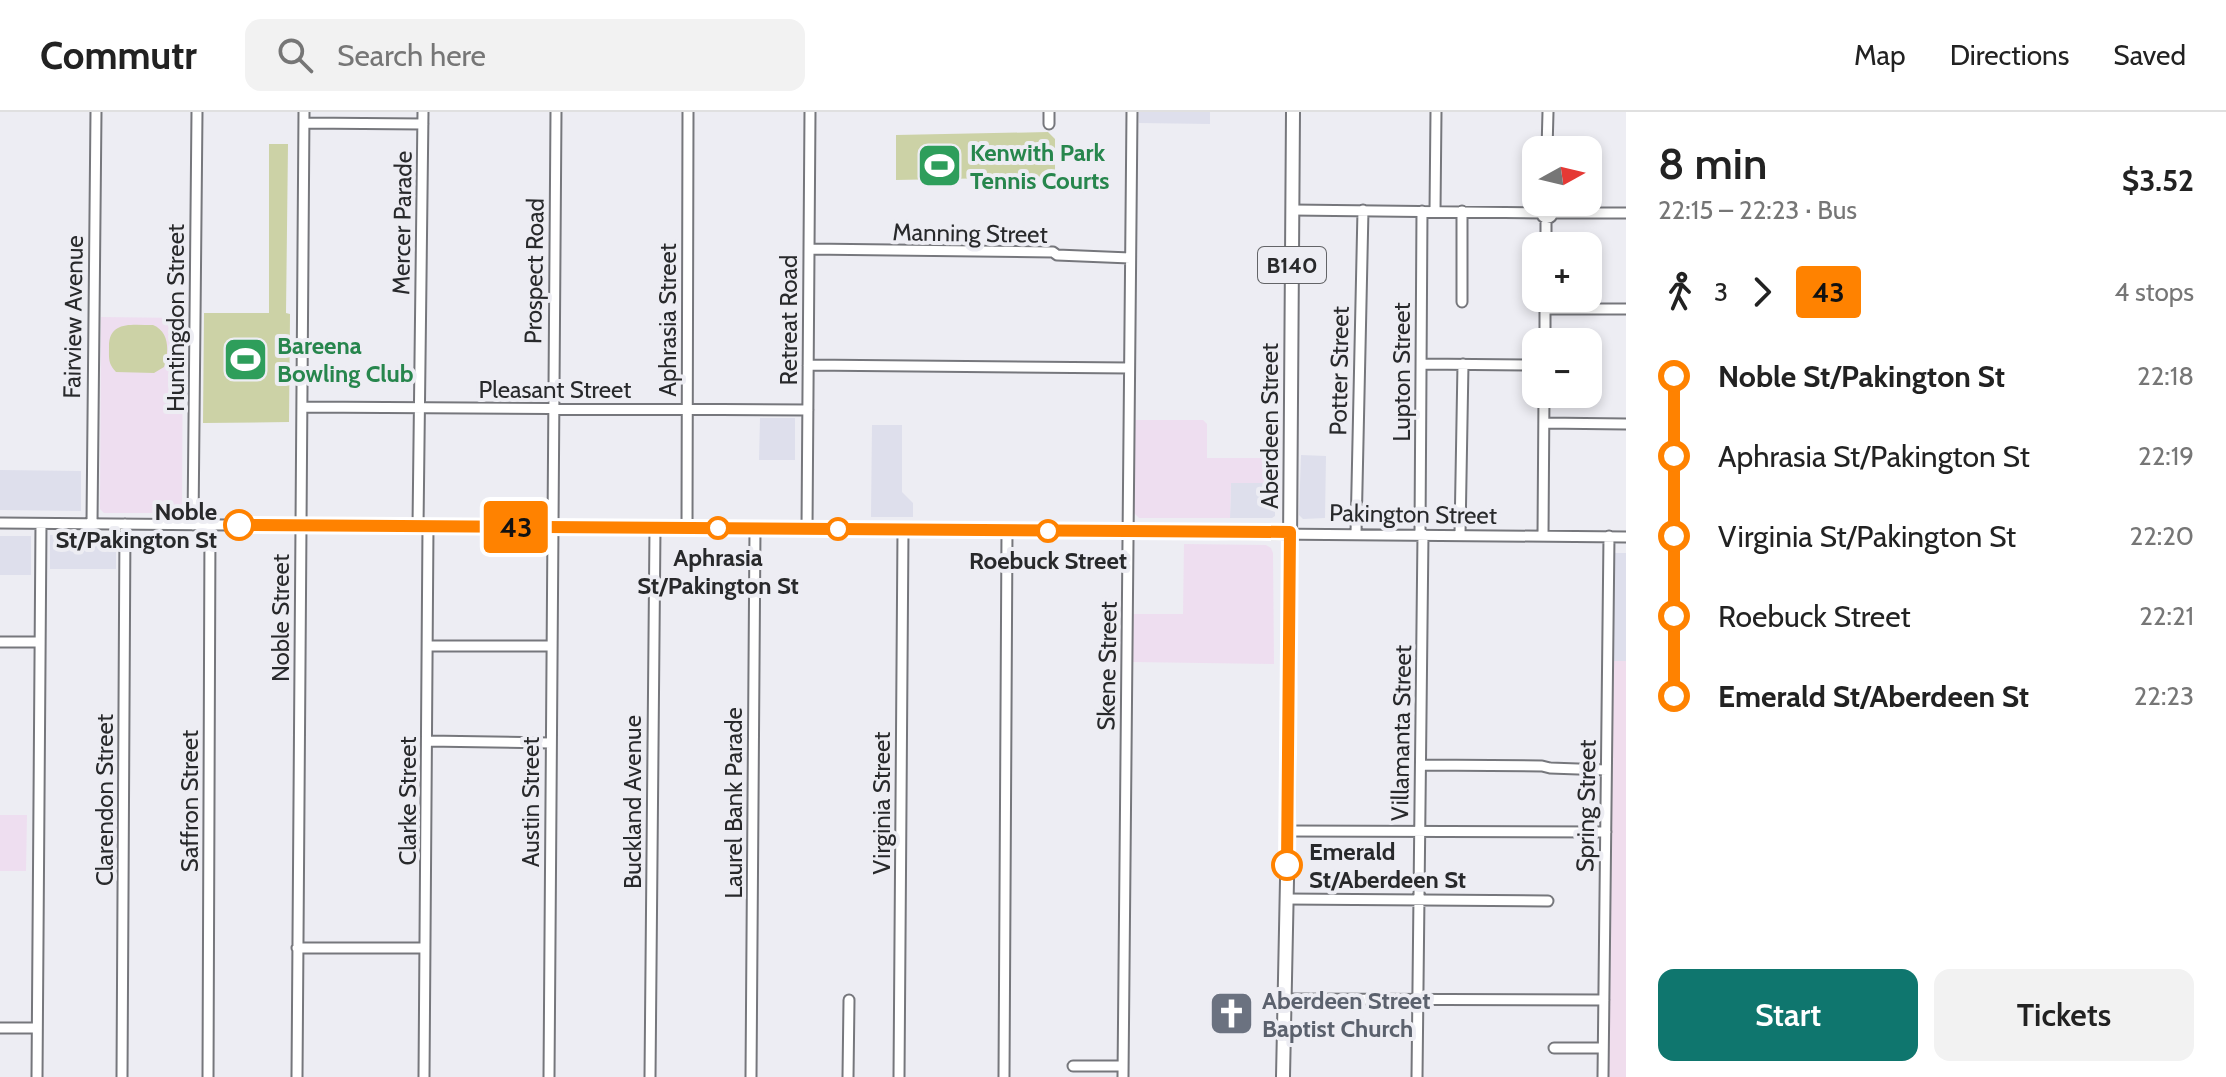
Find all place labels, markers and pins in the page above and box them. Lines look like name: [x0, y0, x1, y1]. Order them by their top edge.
place label: Kenwith Park Tennis Courts: [970, 138, 1109, 195]
sports icon: Kenwith Park Tennis Courts: [915, 142, 963, 190]
place label: Bareena Bowling Club: [277, 331, 414, 388]
sports icon: Bareena Bowling Club: [222, 335, 270, 383]
place label: Noble St/Pakington St: [55, 497, 217, 554]
marker: Noble St/Pakington St: [224, 510, 254, 540]
marker: Aphrasia St/Pakington St: [707, 517, 729, 539]
unlabelled marker: [827, 518, 849, 540]
marker: Roebuck Street: [1037, 520, 1059, 542]
place label: Aphrasia St/Pakington St: [637, 543, 799, 600]
place label: Roebuck Street: [969, 546, 1127, 575]
place label: Emerald St/Aberdeen St: [1309, 837, 1466, 894]
marker: Emerald St/Aberdeen St: [1272, 850, 1302, 880]
place label: Aberdeen Street Baptist Church: [1262, 986, 1430, 1043]
church icon: Aberdeen Street Baptist Church: [1207, 990, 1255, 1038]

